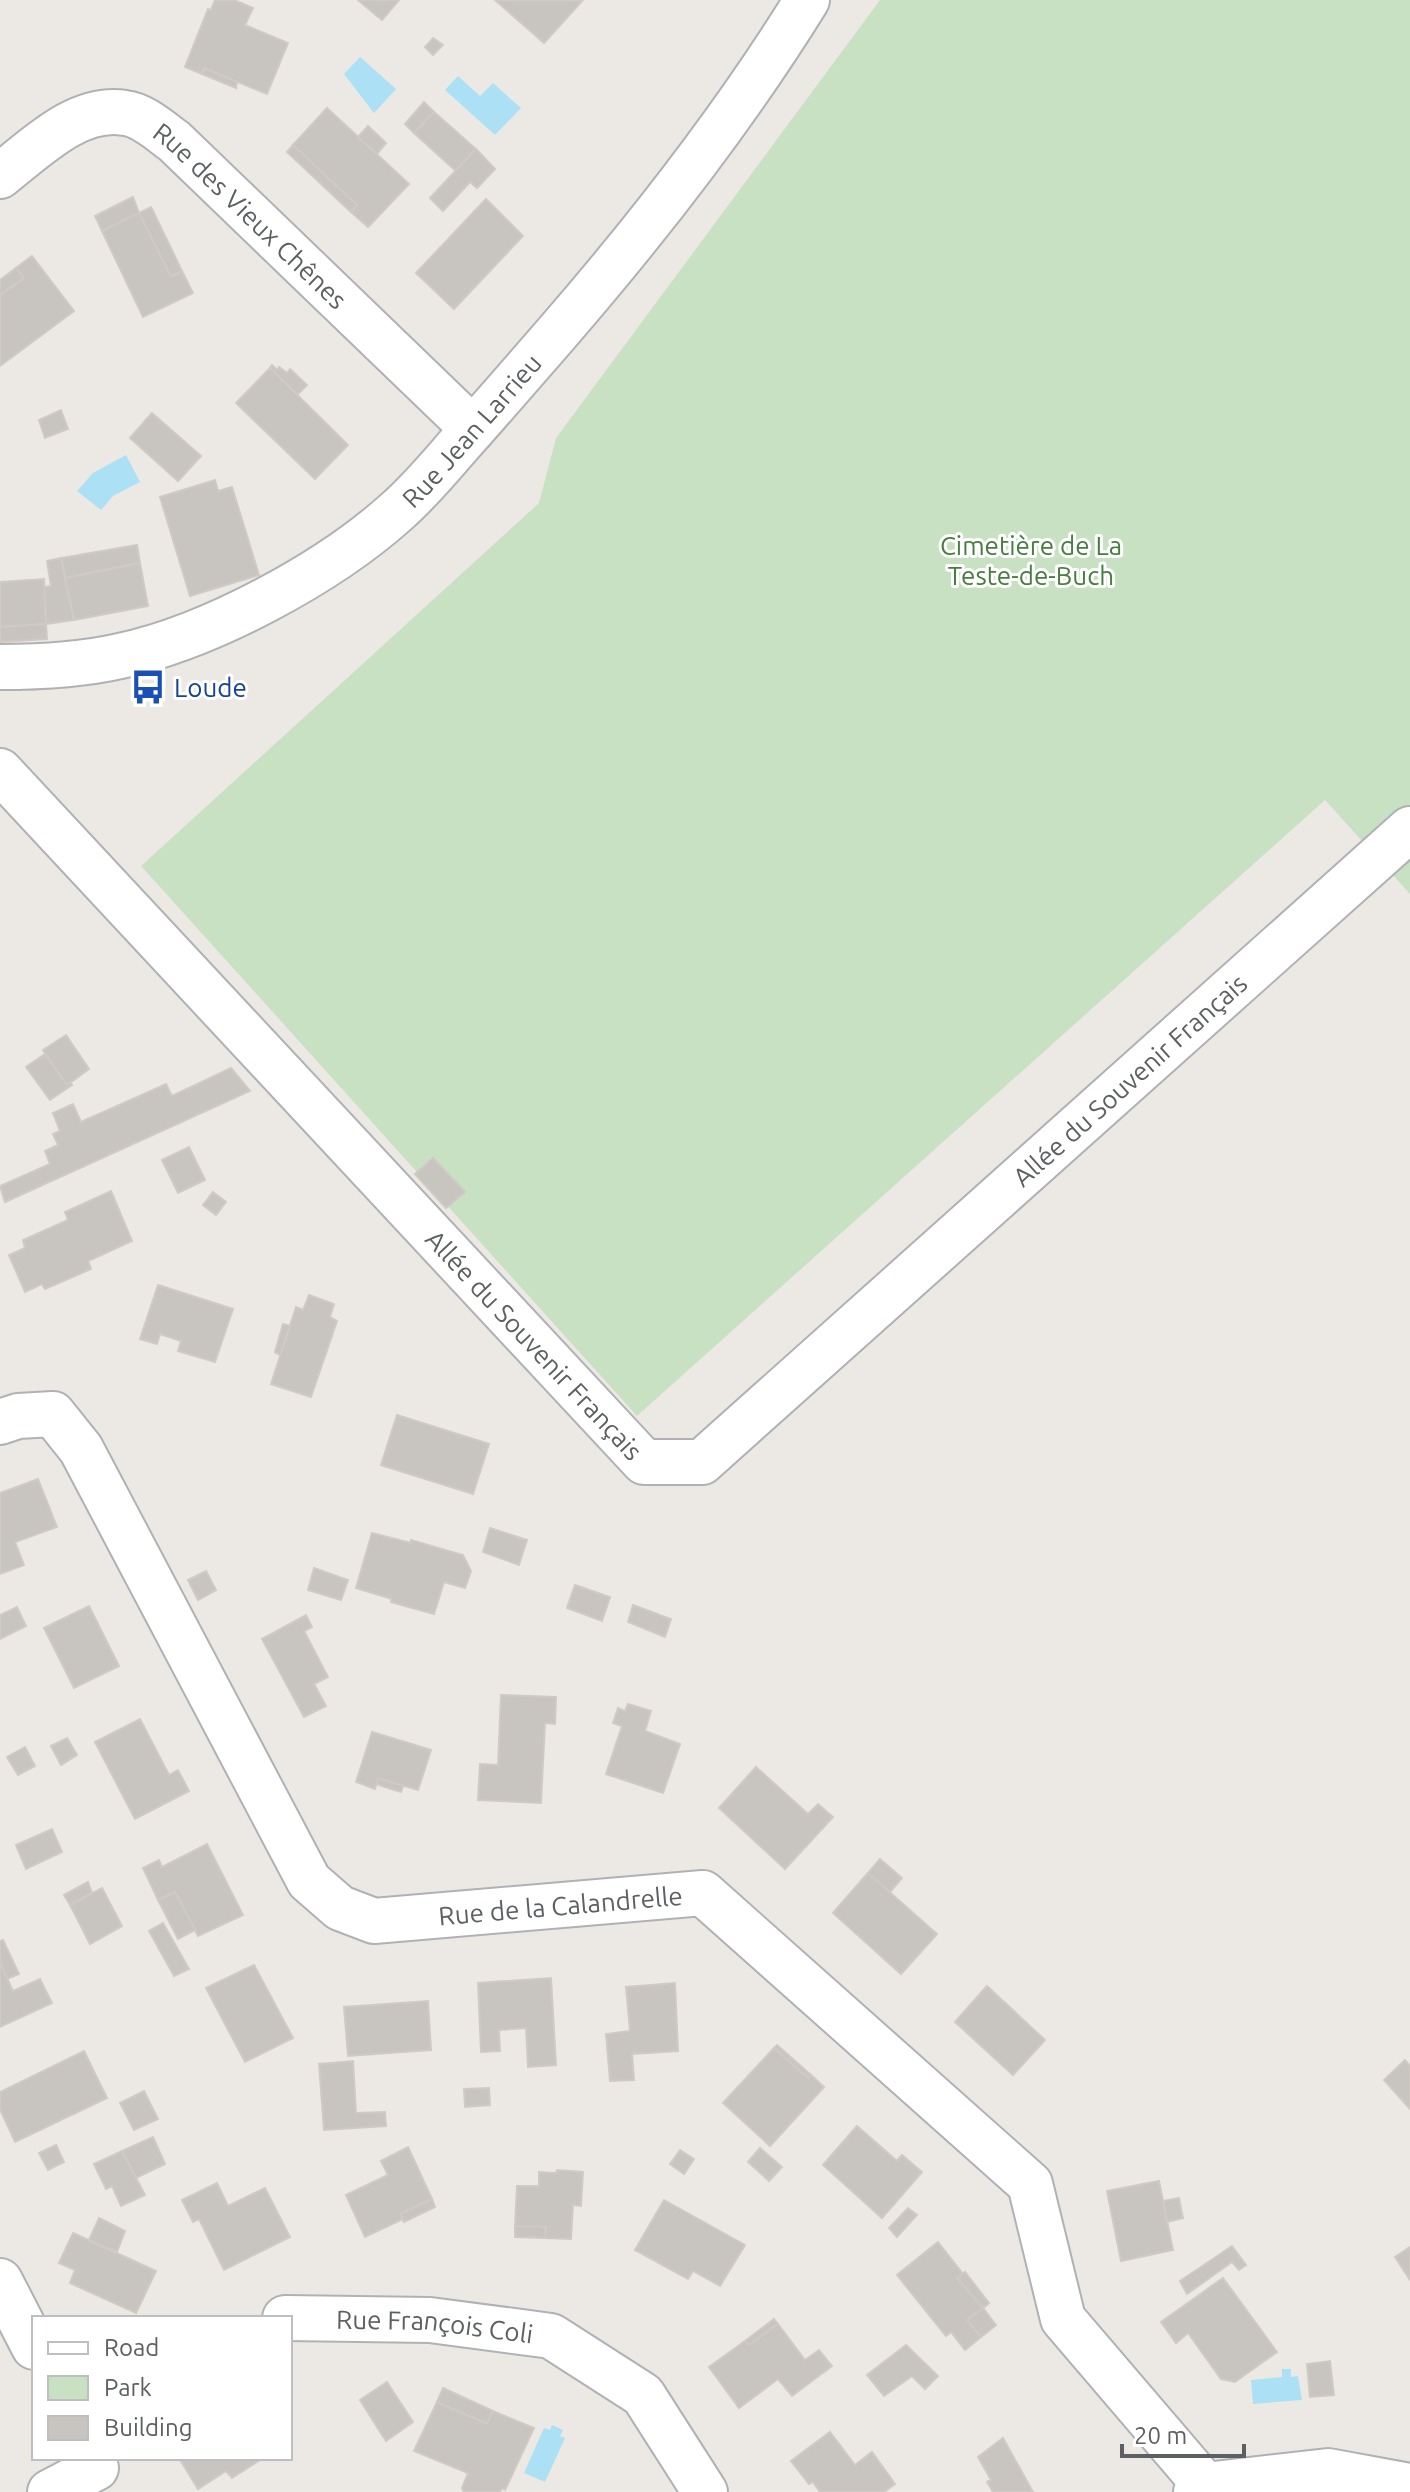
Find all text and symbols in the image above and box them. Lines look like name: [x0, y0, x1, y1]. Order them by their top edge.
street label: Rue des Vieux Chênes: [148, 117, 353, 314]
street label: Rue Jean Larrieu: [396, 348, 547, 513]
park label: Cimetière de La Teste-de-Buch: [940, 531, 1122, 590]
bus stop icon: Loude: [129, 668, 167, 706]
place label: Loude: [174, 673, 247, 702]
street label: Allée du Souvenir Français: [1007, 968, 1252, 1192]
street label: Allée du Souvenir Français: [421, 1224, 649, 1465]
street label: Rue de la Calandrelle: [437, 1880, 684, 1930]
street label: Rue François Coli: [336, 2304, 535, 2348]
legend: [32, 2316, 292, 2460]
text: Road: [104, 2334, 159, 2361]
text: Park: [104, 2374, 152, 2401]
scale bar: [1122, 2408, 1244, 2458]
text: Building: [104, 2414, 192, 2441]
text: 20 m: [1134, 2422, 1187, 2449]

